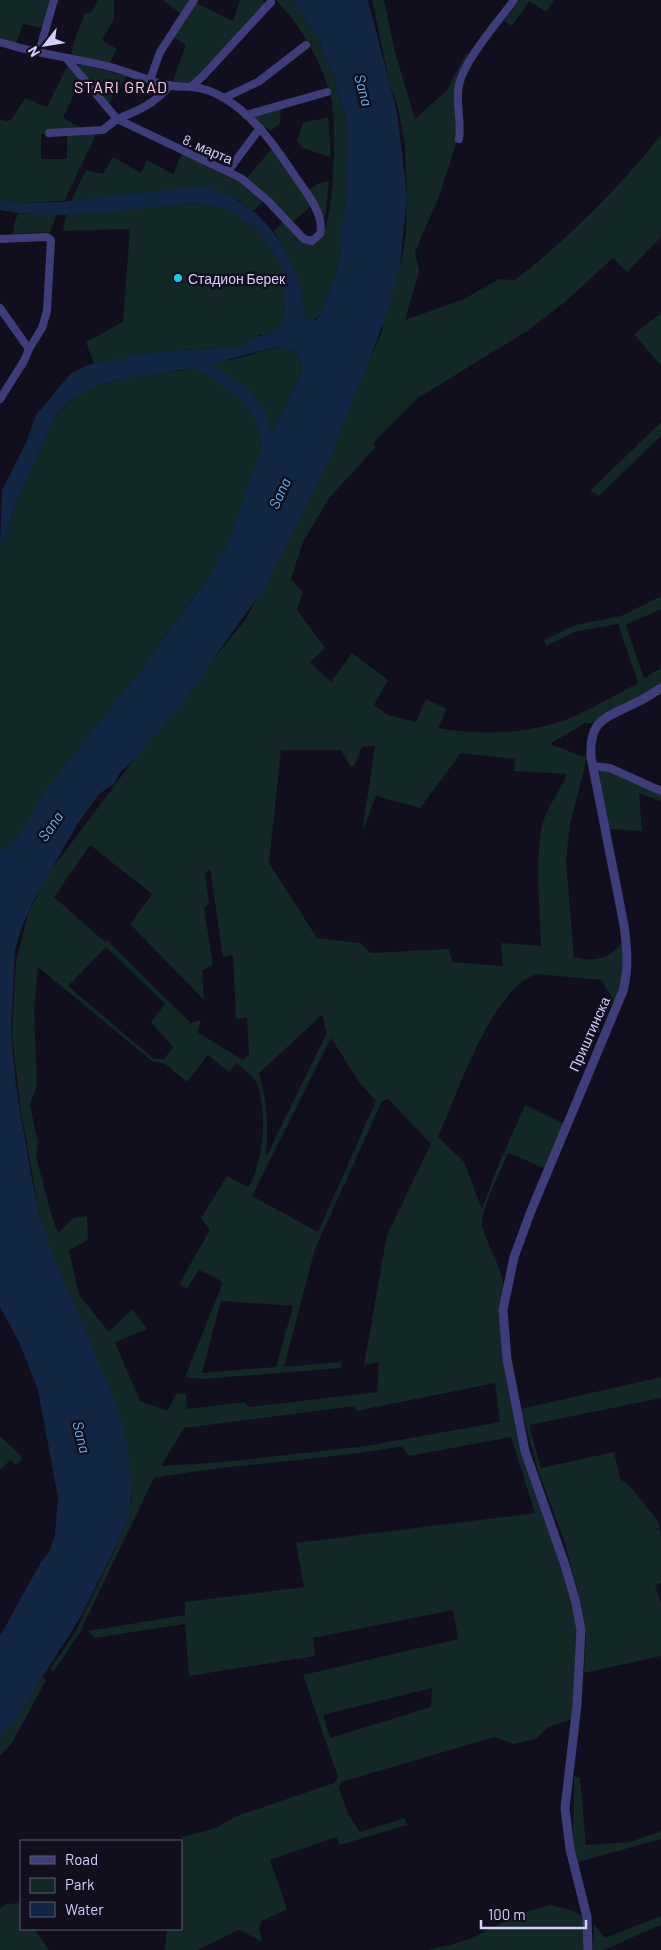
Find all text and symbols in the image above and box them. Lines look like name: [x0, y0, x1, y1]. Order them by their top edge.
north arrow: [20, 20, 70, 70]
text: N: [24, 44, 43, 60]
water label: Sana: [351, 72, 377, 108]
district label: STARI GRAD: [74, 77, 168, 96]
street label: 8. марта: [180, 130, 236, 168]
place label: Стадион Берек: [188, 270, 286, 287]
marker: Стадион Берек: [172, 272, 184, 284]
water label: Sana: [264, 475, 294, 511]
water label: Sana: [33, 808, 67, 844]
street label: Приштинска: [565, 994, 613, 1074]
water label: Sana: [69, 1419, 95, 1455]
legend: [20, 1840, 182, 1930]
text: Road: [65, 1850, 98, 1868]
text: Park: [65, 1875, 95, 1893]
scale bar: [481, 1898, 586, 1930]
text: Water: [65, 1900, 104, 1918]
text: 100 m: [488, 1905, 526, 1923]

